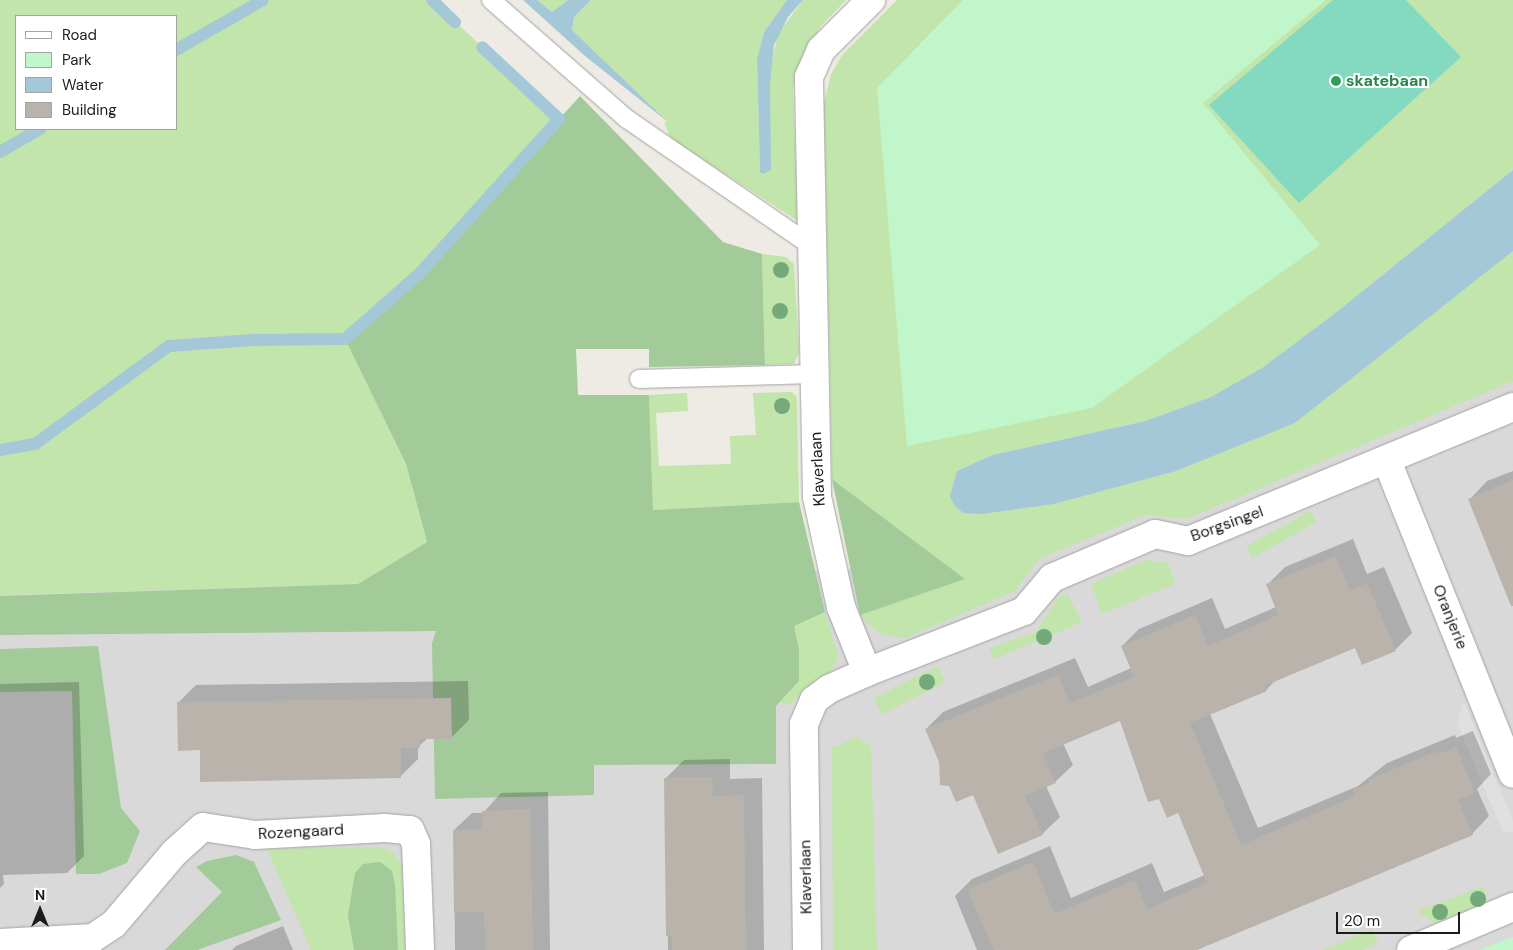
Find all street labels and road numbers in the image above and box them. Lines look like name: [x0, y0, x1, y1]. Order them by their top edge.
street label: Klaverlaan: [806, 431, 830, 507]
street label: Borgsingel: [1188, 502, 1266, 546]
street label: Oranjerie: [1428, 582, 1472, 652]
street label: Rozengaard: [258, 820, 344, 844]
street label: Klaverlaan: [796, 840, 816, 914]

